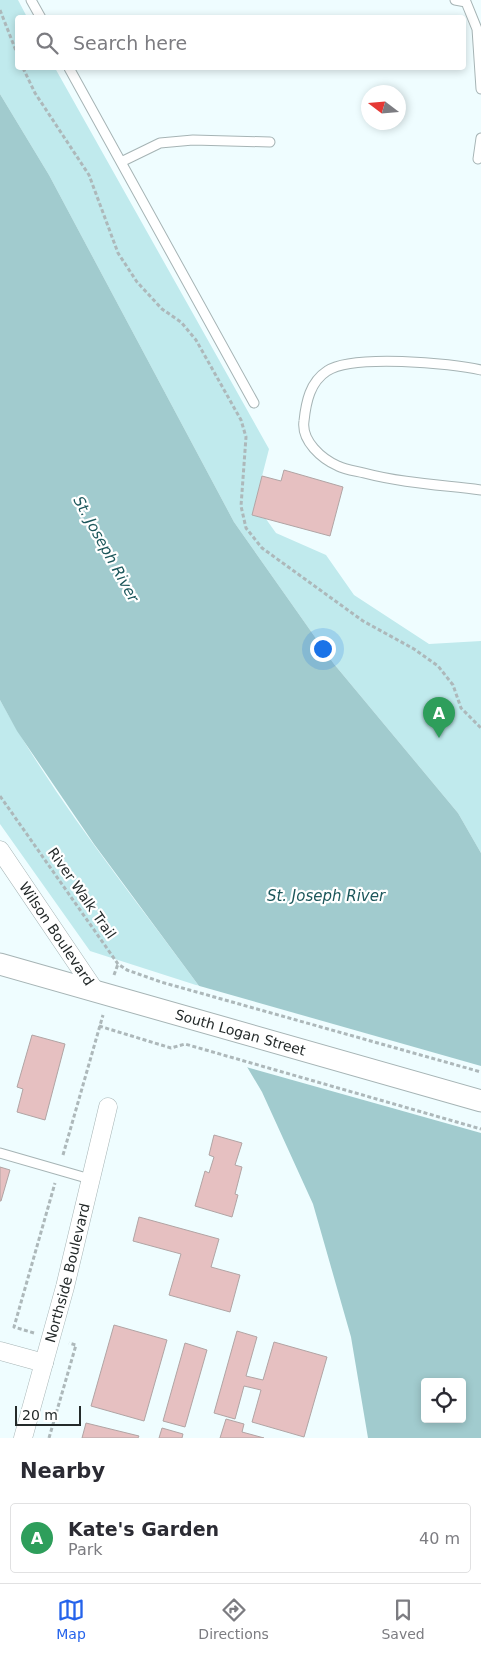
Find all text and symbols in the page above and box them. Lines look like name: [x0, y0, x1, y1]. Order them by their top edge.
search box: [15, 15, 466, 70]
icon: search: [33, 29, 61, 57]
text: Search here: [73, 32, 187, 54]
north arrow: [361, 85, 406, 130]
water label: St. Joseph River: [69, 493, 143, 606]
your location: [310, 636, 336, 662]
pin: A: [423, 697, 455, 738]
street label: River Walk Trail: [45, 844, 119, 942]
street label: Wilson Boulevard: [16, 879, 97, 988]
water label: St. Joseph River: [267, 887, 386, 905]
street label: South Logan Street: [173, 1006, 308, 1059]
street label: Northside Boulevard: [42, 1202, 93, 1344]
map controls: [421, 1378, 466, 1423]
button: locate: [421, 1378, 466, 1423]
scale bar: [15, 1403, 81, 1426]
text: 20 m: [22, 1407, 58, 1423]
text: Nearby: [20, 1459, 105, 1483]
text: Kate's Garden: [68, 1518, 219, 1540]
text: A: [31, 1529, 43, 1548]
text: 40 m: [419, 1529, 460, 1548]
text: Park: [68, 1540, 103, 1559]
tab: Map: [56, 1596, 86, 1642]
tab: Directions: [198, 1596, 269, 1642]
tab: Saved: [381, 1596, 425, 1642]

